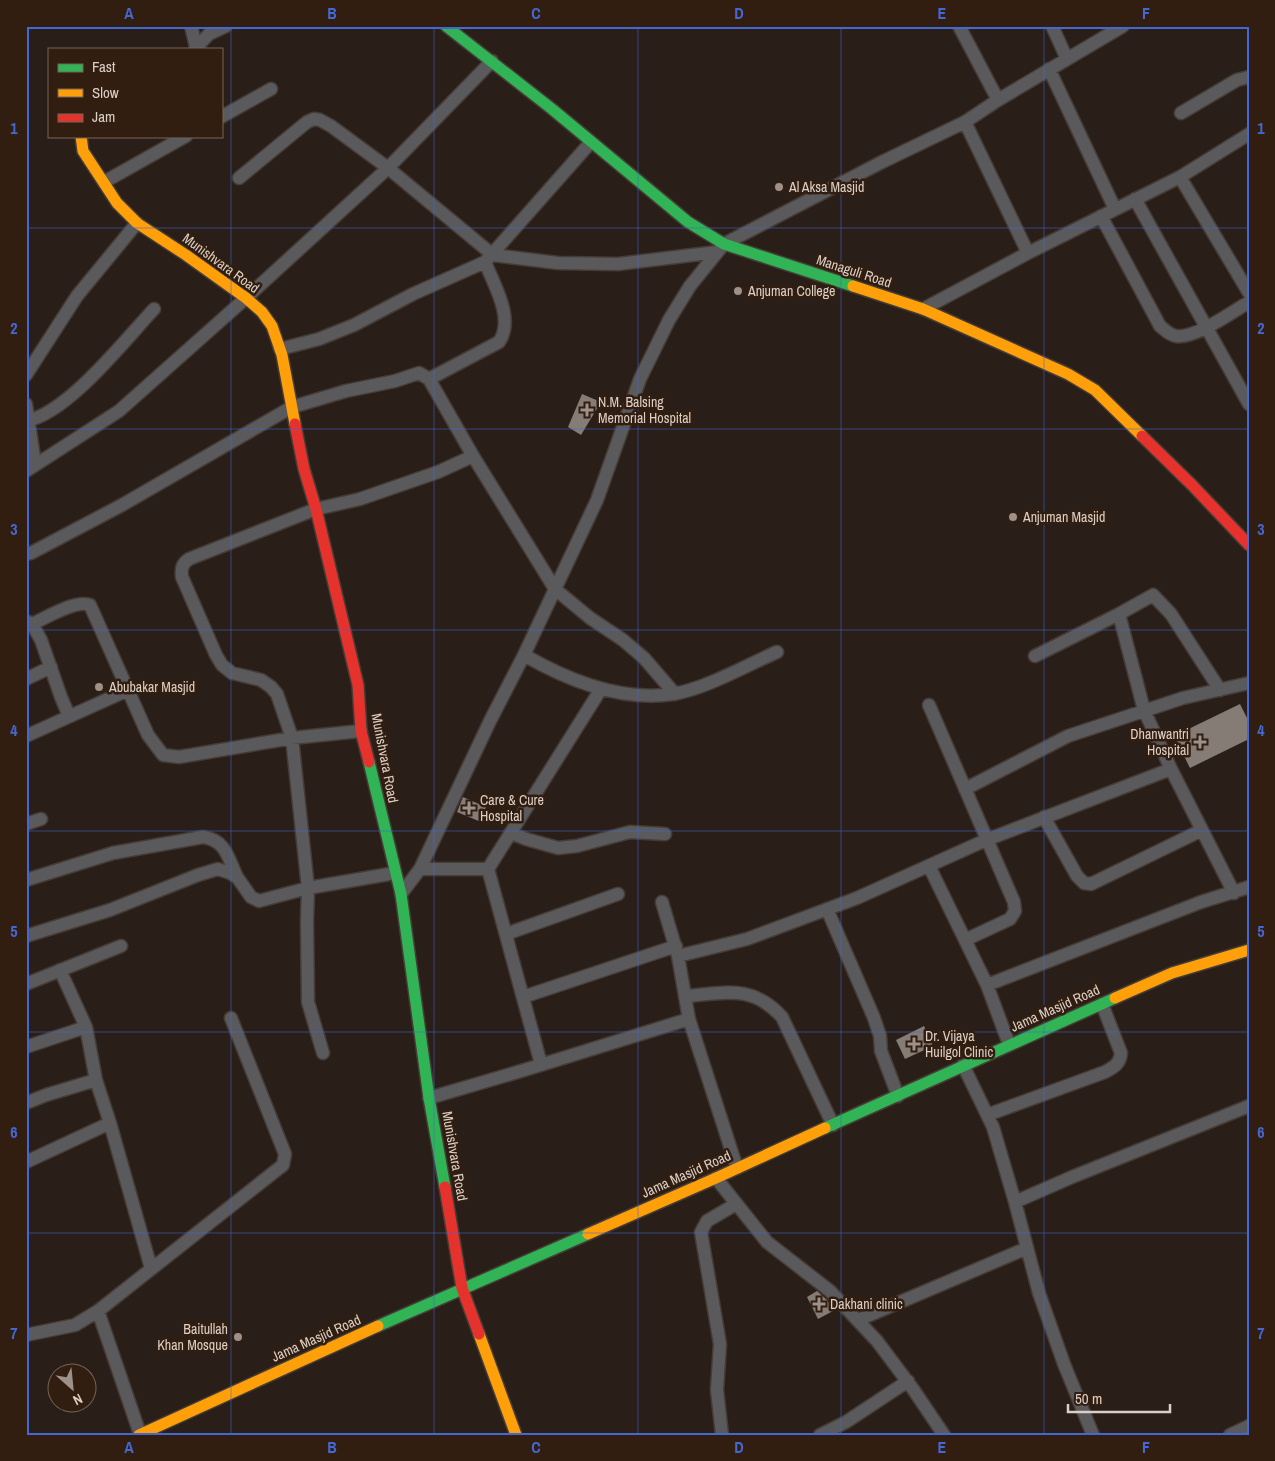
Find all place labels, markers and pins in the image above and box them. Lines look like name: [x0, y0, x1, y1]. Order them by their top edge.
place label: Al Aksa Masjid: [788, 178, 864, 196]
marker: Al Aksa Masjid: [773, 181, 785, 193]
place label: Anjuman College: [747, 282, 835, 300]
marker: Anjuman College: [732, 285, 744, 297]
place label: N.M. Balsing Memorial Hospital: [598, 393, 691, 427]
marker: N.M. Balsing Memorial Hospital: [580, 403, 594, 417]
place label: Anjuman Masjid: [1022, 508, 1105, 526]
marker: Anjuman Masjid: [1007, 511, 1019, 523]
place label: Abubakar Masjid: [108, 678, 195, 696]
marker: Abubakar Masjid: [93, 681, 105, 693]
place label: Dhanwantri Hospital: [1130, 725, 1189, 759]
marker: Dhanwantri Hospital: [1193, 735, 1207, 749]
place label: Care & Cure Hospital: [480, 791, 544, 825]
marker: Care & Cure Hospital: [462, 801, 476, 815]
place label: Dr. Vijaya Huilgol Clinic: [925, 1027, 994, 1061]
marker: Dr. Vijaya Huilgol Clinic: [907, 1037, 921, 1051]
place label: Dakhani clinic: [830, 1295, 903, 1313]
marker: Dakhani clinic: [812, 1297, 826, 1311]
place label: Baitullah Khan Mosque: [157, 1320, 228, 1354]
marker: Baitullah Khan Mosque: [232, 1331, 244, 1343]

